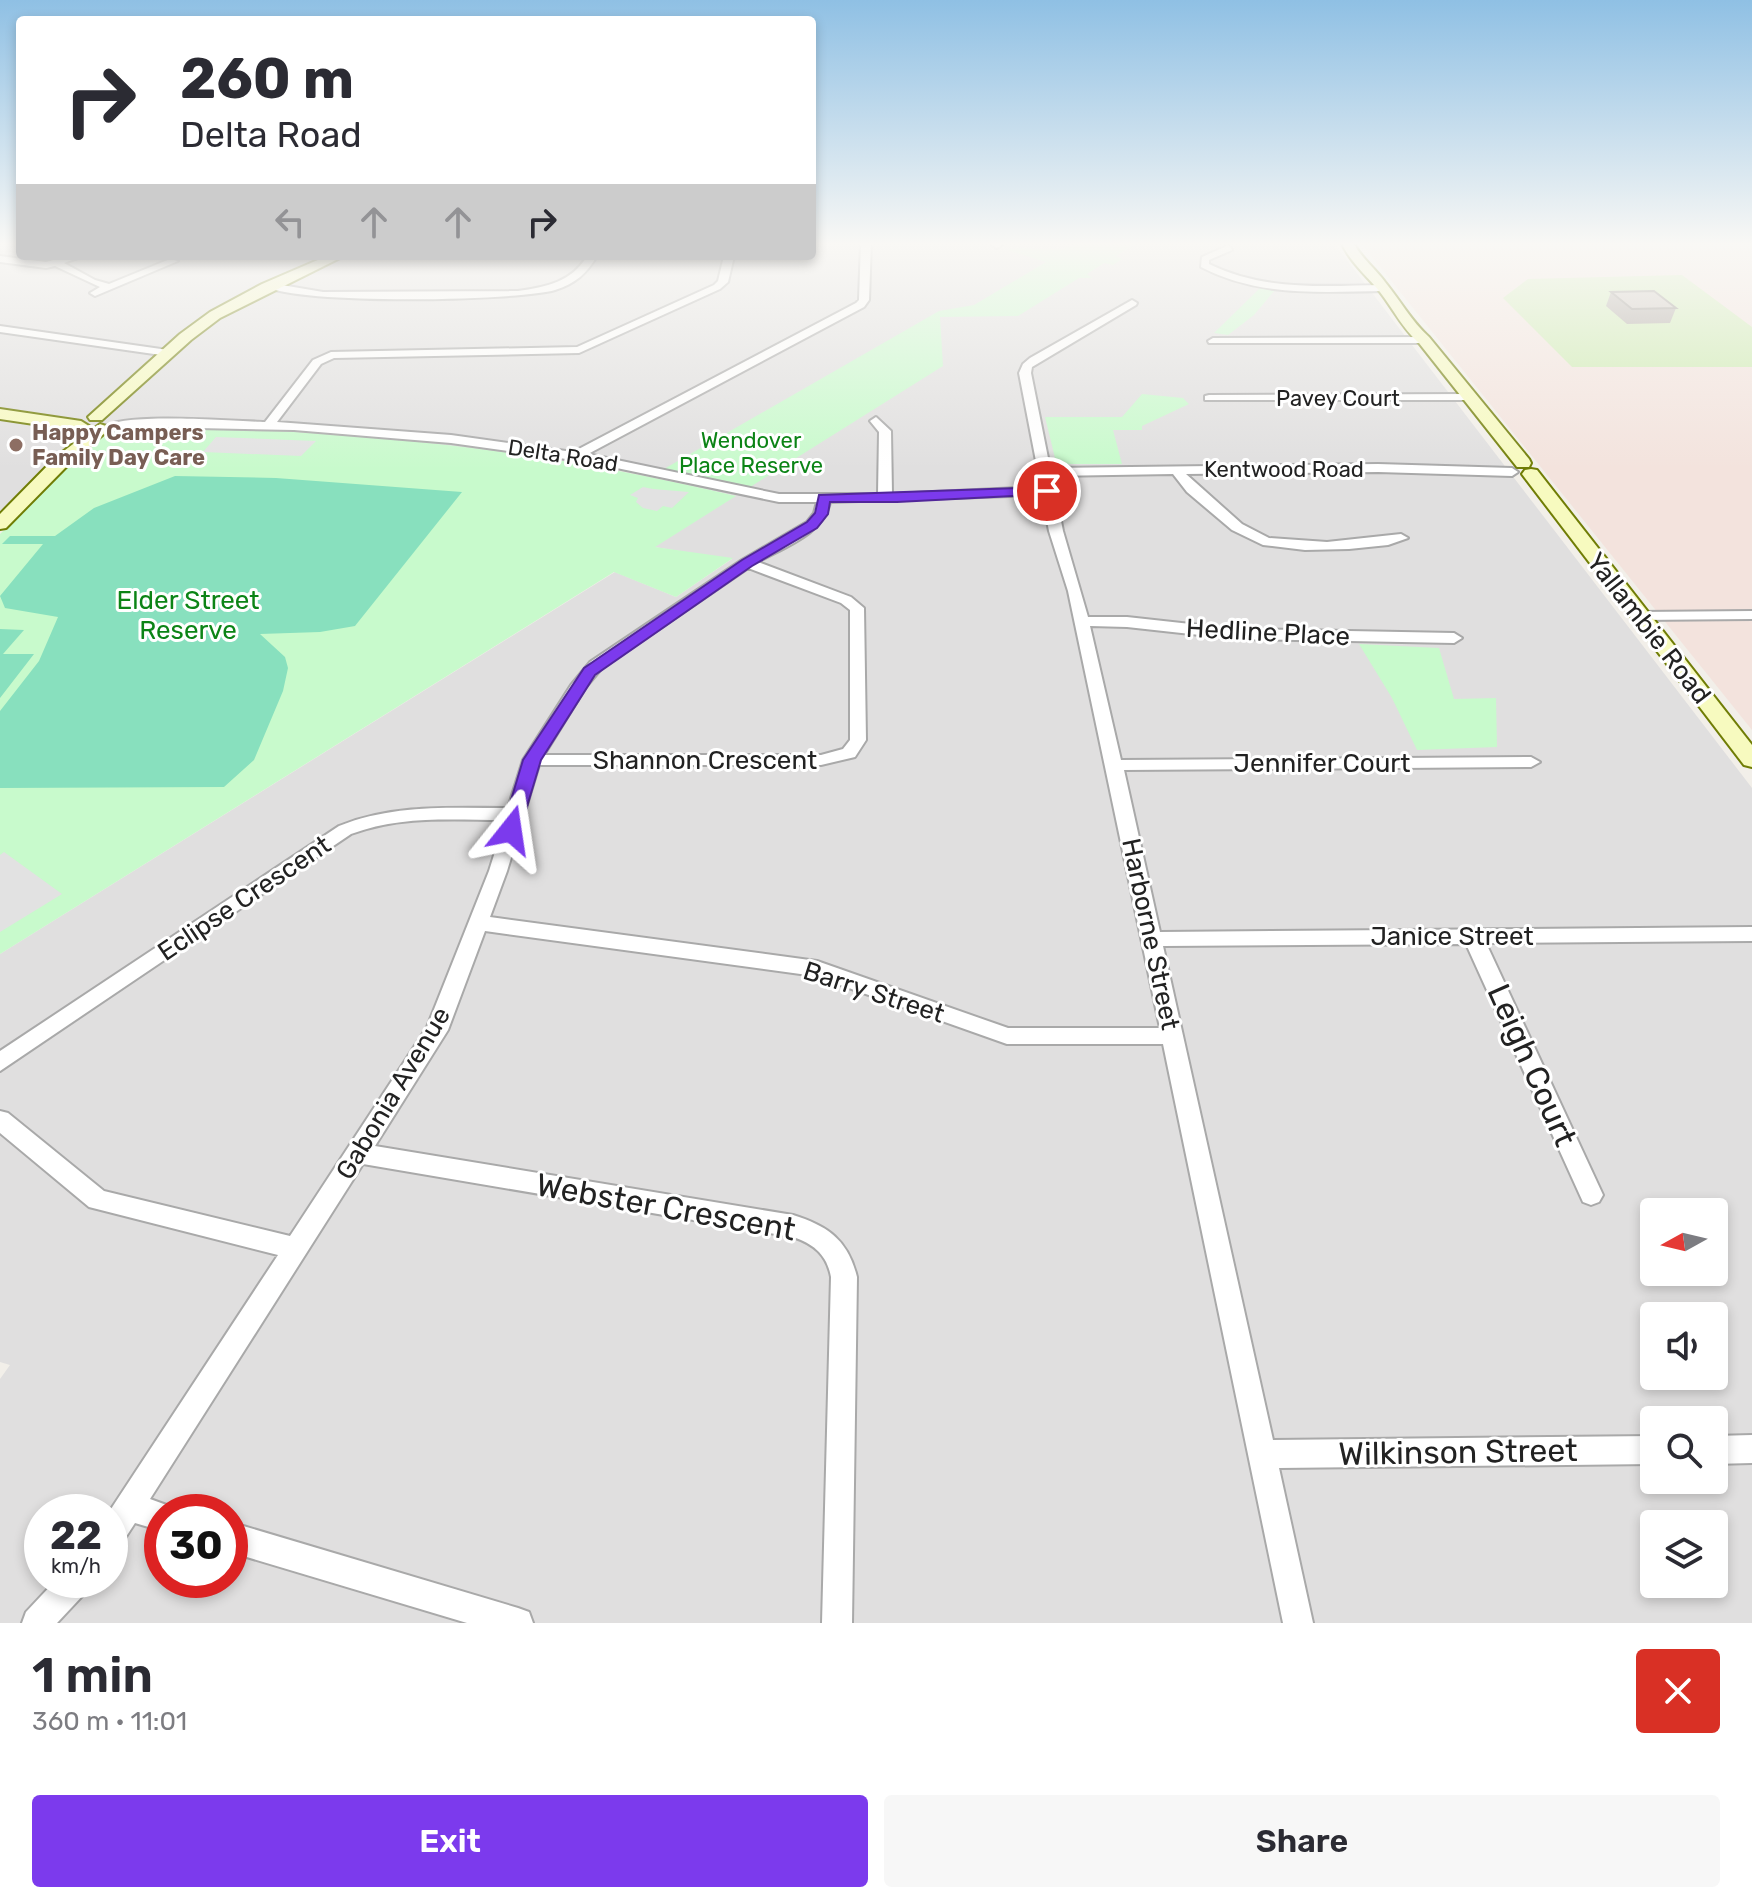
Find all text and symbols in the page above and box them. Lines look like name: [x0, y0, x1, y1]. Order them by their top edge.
text: 260 m: [180, 46, 354, 112]
icon: right: [48, 48, 152, 152]
text: Delta Road: [180, 113, 362, 156]
icon: left: [268, 200, 312, 244]
icon: ahead: [352, 200, 396, 244]
icon: ahead: [436, 200, 480, 244]
icon: right: [520, 200, 564, 244]
street label: Pavey Court: [1276, 385, 1400, 412]
place label: Happy Campers Family Day Care: [32, 419, 205, 471]
park label: Wendover Place Reserve: [679, 427, 823, 479]
street label: Delta Road: [506, 433, 620, 478]
marker: Happy Campers Family Day Care: [7, 436, 25, 454]
street label: Kentwood Road: [1204, 456, 1364, 483]
pin: [1013, 457, 1081, 525]
icon: arrive: [1025, 469, 1069, 513]
street label: Yallambie Road: [1580, 547, 1717, 710]
park label: Elder Street Reserve: [117, 585, 259, 646]
street label: Hedline Place: [1185, 613, 1351, 652]
street label: Shannon Crescent: [593, 745, 817, 776]
street label: Jennifer Court: [1234, 748, 1410, 779]
position arrow: [469, 788, 553, 872]
street label: Eclipse Crescent: [152, 829, 337, 968]
street label: Harborne Street: [1115, 836, 1186, 1033]
street label: Janice Street: [1370, 921, 1534, 952]
street label: Barry Street: [799, 955, 948, 1030]
street label: Leigh Court: [1479, 978, 1585, 1152]
street label: Gabonia Avenue: [330, 1001, 457, 1185]
street label: Webster Crescent: [533, 1165, 799, 1249]
north arrow: [1640, 1198, 1728, 1286]
map controls: [1640, 1198, 1728, 1598]
button: sound: [1640, 1302, 1728, 1390]
button: search: [1640, 1406, 1728, 1494]
street label: Wilkinson Street: [1338, 1431, 1578, 1473]
speed limit sign: 30: [144, 1494, 248, 1598]
button: layers: [1640, 1510, 1728, 1598]
text: 22: [50, 1512, 102, 1559]
text: km/h: [51, 1554, 101, 1578]
text: 1 min: [32, 1647, 153, 1704]
button: close: [1636, 1649, 1720, 1733]
text: 360 m · 11:01: [32, 1706, 187, 1737]
button: Exit: [32, 1795, 868, 1887]
button: Share: [884, 1795, 1720, 1887]

